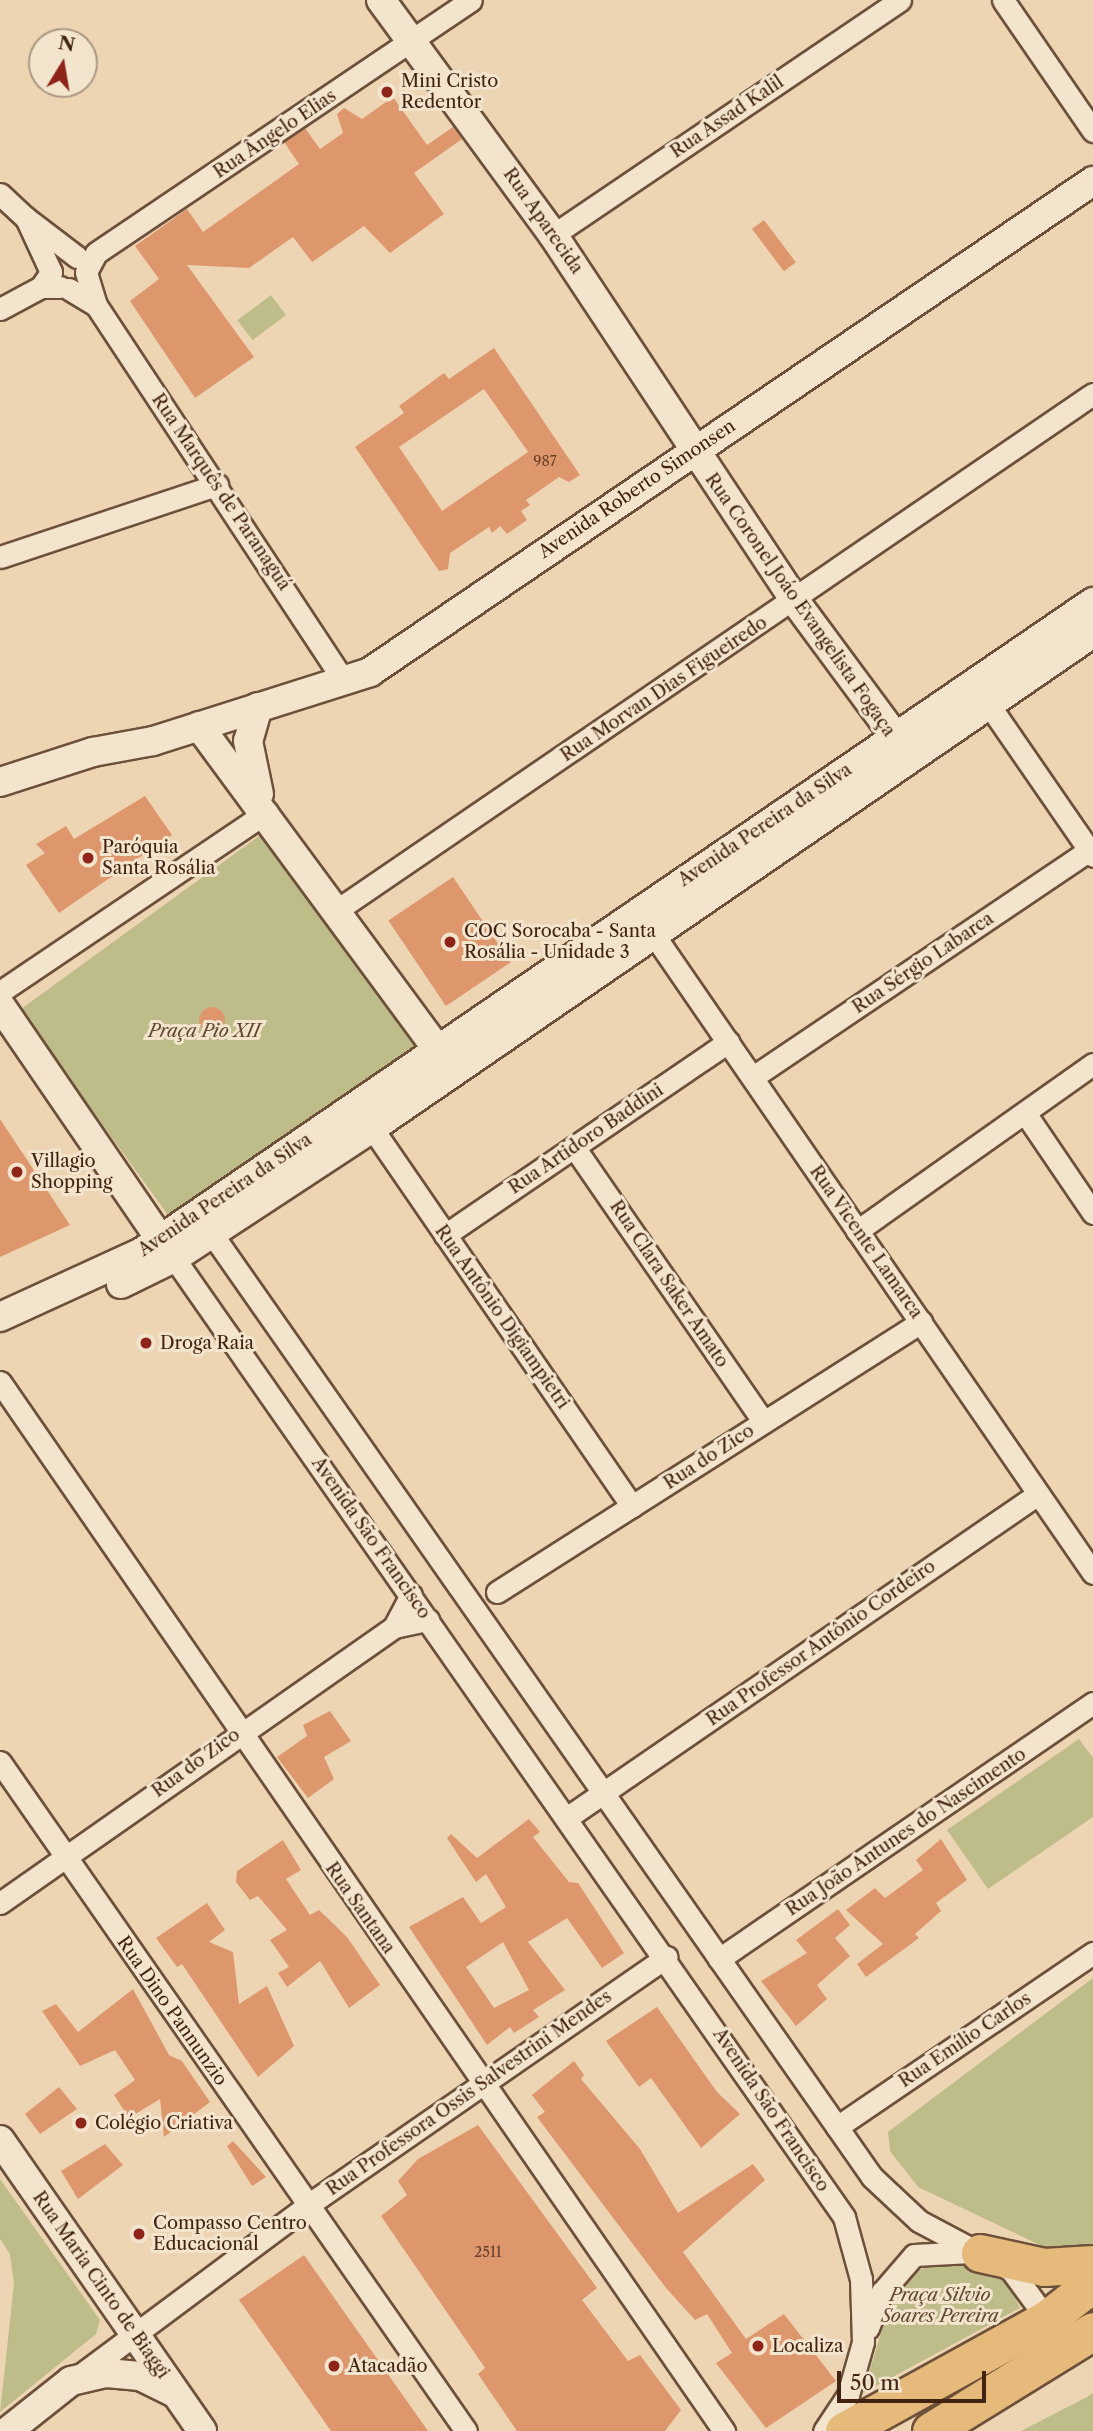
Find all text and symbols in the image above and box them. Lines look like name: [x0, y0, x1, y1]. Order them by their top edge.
north arrow: [28, 28, 98, 98]
text: N: [56, 31, 77, 57]
place label: Mini Cristo Redentor: [401, 71, 498, 114]
street label: Rua Assad Kalil: [666, 71, 788, 163]
marker: Mini Cristo Redentor: [379, 84, 395, 100]
street label: Rua Ângelo Elias: [209, 85, 341, 183]
street label: Rua Aparecida: [498, 163, 588, 279]
street label: Rua Marquês de Paranaguá: [147, 389, 295, 595]
street label: Avenida Roberto Simonsen: [534, 415, 740, 563]
house number: 987: [533, 453, 557, 469]
street label: Rua Coronel Joáo Evangelista Fogaça: [700, 469, 900, 741]
street label: Rua Morvan Dias Figueiredo: [557, 612, 771, 766]
street label: Avenida Pereira da Silva: [674, 759, 856, 891]
place label: Paróquia Santa Rosália: [102, 837, 216, 880]
marker: Paróquia Santa Rosália: [80, 850, 96, 866]
street label: Rua Sérgio Labarca: [848, 908, 998, 1018]
place label: COC Sorocaba - Santa Rosália - Unidade 3: [464, 921, 656, 964]
marker: COC Sorocaba - Santa Rosália - Unidade 3: [442, 934, 458, 950]
park label: Praça Pio XII: [148, 1020, 260, 1042]
street label: Rua Artidoro Baddini: [504, 1079, 668, 1199]
street label: Avenida Pereira da Silva: [134, 1129, 316, 1261]
place label: Villagio Shopping: [31, 1151, 113, 1194]
street label: Rua Vicente Lamarca: [805, 1161, 927, 1323]
marker: Villagio Shopping: [9, 1164, 25, 1180]
street label: Rua Clara Saker Amato: [605, 1196, 733, 1372]
street label: Rua Antônio Digiampietri: [430, 1220, 574, 1414]
place label: Droga Raia: [160, 1332, 254, 1354]
marker: Droga Raia: [138, 1335, 154, 1351]
street label: Rua do Zico: [660, 1420, 758, 1494]
street label: Avenida São Francisco: [307, 1453, 435, 1623]
street label: Rua Professor Antônio Cordeiro: [702, 1555, 940, 1731]
street label: Rua do Zico: [148, 1724, 244, 1802]
street label: Rua João Antunes do Nascimento: [781, 1743, 1031, 1921]
street label: Rua Santana: [321, 1858, 399, 1958]
street label: Rua Dino Pannunzio: [112, 1932, 232, 2090]
street label: Rua Professora Ossis Salvestrini Mendes: [322, 1986, 616, 2200]
street label: Rua Emílio Carlos: [895, 1988, 1035, 2092]
street label: Avenida São Francisco: [708, 2024, 834, 2196]
place label: Colégio Criativa: [95, 2112, 233, 2134]
marker: Colégio Criativa: [73, 2115, 89, 2131]
street label: Rua Maria Cinto de Biaggi: [28, 2187, 174, 2383]
place label: Compasso Centro Educacional: [153, 2213, 307, 2256]
marker: Compasso Centro Educacional: [131, 2226, 147, 2242]
house number: 2511: [474, 2244, 502, 2260]
park label: Praça Silvio Soares Pereira: [881, 2285, 999, 2328]
place label: Localiza: [772, 2335, 843, 2357]
marker: Localiza: [750, 2338, 766, 2354]
place label: Atacadão: [348, 2355, 427, 2377]
marker: Atacadão: [326, 2358, 342, 2374]
scale bar: [841, 2358, 990, 2402]
text: 50 m: [850, 2370, 900, 2395]

